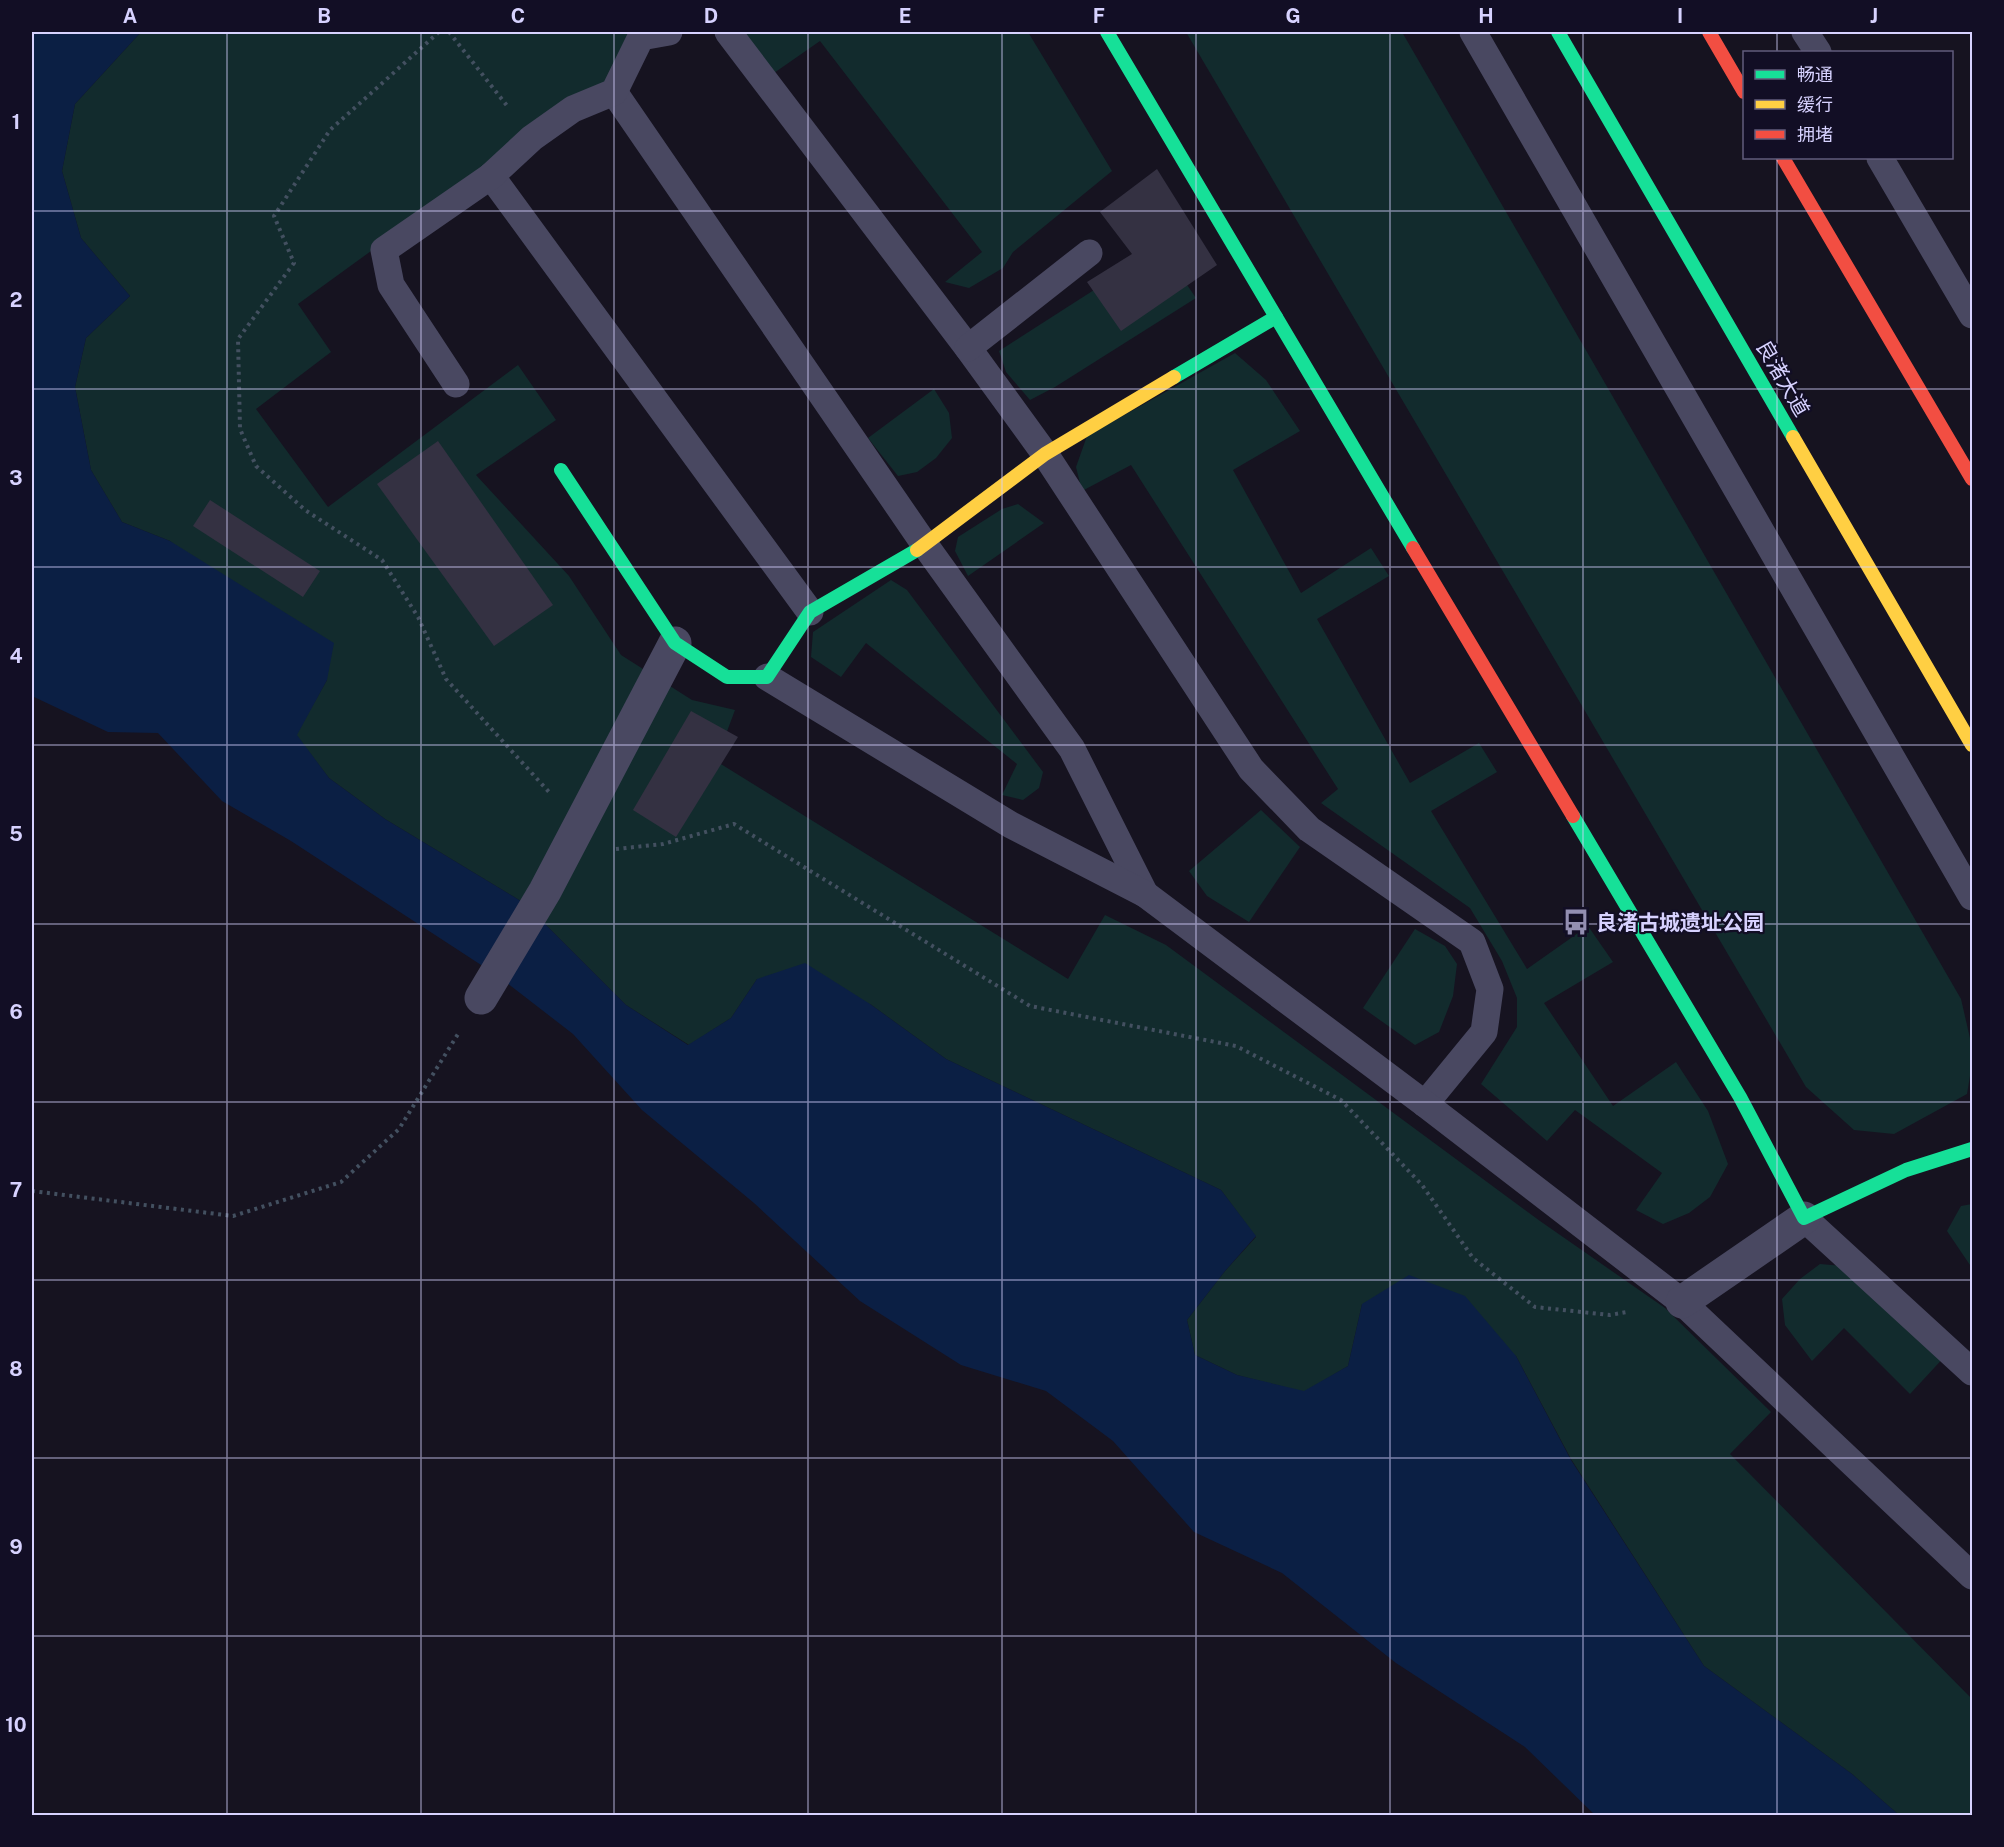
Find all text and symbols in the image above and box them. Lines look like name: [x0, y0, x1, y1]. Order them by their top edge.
text: A: [123, 4, 137, 28]
text: B: [317, 4, 331, 28]
text: C: [511, 4, 525, 28]
text: D: [704, 4, 718, 28]
text: E: [899, 4, 911, 28]
text: F: [1093, 4, 1105, 28]
text: G: [1285, 4, 1301, 28]
text: H: [1478, 4, 1494, 28]
text: I: [1677, 4, 1683, 28]
text: J: [1870, 4, 1878, 28]
legend: [1743, 51, 1953, 159]
text: 畅通: [1797, 64, 1833, 85]
text: 缓行: [1797, 94, 1833, 115]
text: 1: [12, 110, 20, 134]
text: 拥堵: [1797, 124, 1833, 145]
text: 2: [10, 288, 22, 312]
street label: 良渚大道: [1751, 335, 1815, 421]
text: 3: [9, 466, 23, 490]
text: 4: [9, 644, 23, 668]
text: 5: [9, 822, 23, 846]
bus stop icon: 良渚古城遗址公园: [1561, 907, 1591, 937]
place label: 良渚古城遗址公园: [1596, 910, 1764, 935]
text: 6: [9, 1000, 23, 1024]
text: 7: [10, 1178, 22, 1202]
text: 8: [9, 1357, 23, 1381]
text: 9: [9, 1535, 23, 1559]
text: 10: [5, 1713, 27, 1737]

